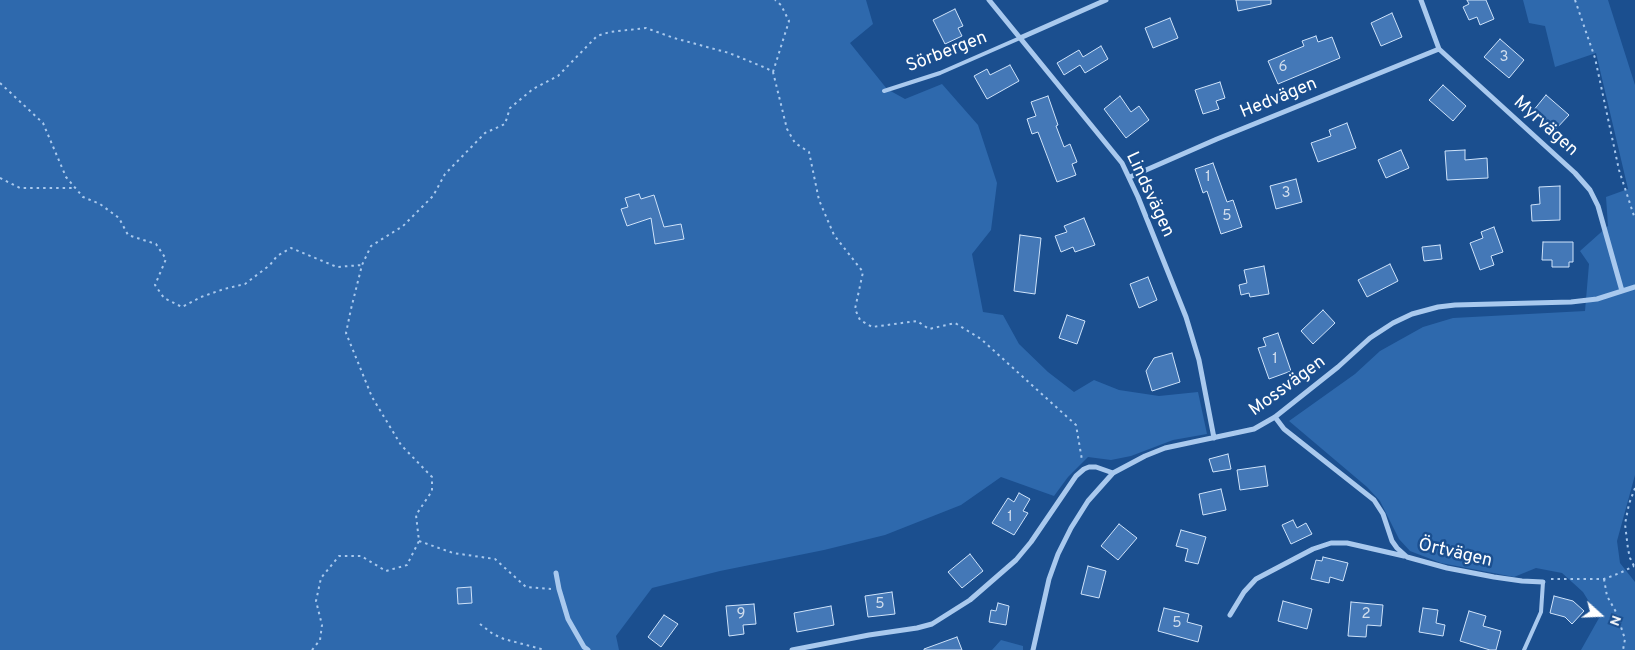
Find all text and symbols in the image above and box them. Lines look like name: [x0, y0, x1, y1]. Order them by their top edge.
street label: Sörbergen: [904, 28, 990, 78]
house number: 3: [1499, 49, 1509, 67]
house number: 6: [1279, 59, 1287, 77]
street label: Hedvägen: [1237, 74, 1321, 124]
street label: Myrvägen: [1508, 92, 1582, 162]
street label: Lindsvägen: [1120, 149, 1178, 241]
house number: 1: [1205, 169, 1211, 187]
house number: 3: [1281, 185, 1291, 203]
house number: 5: [1222, 208, 1232, 226]
house number: 1: [1272, 351, 1278, 369]
street label: Mossvägen: [1246, 352, 1330, 422]
house number: 1: [1007, 509, 1013, 527]
street label: Örtvägen: [1416, 535, 1494, 573]
north arrow: [1575, 590, 1625, 640]
house number: 5: [875, 596, 885, 614]
house number: 9: [737, 606, 745, 624]
house number: 2: [1361, 606, 1371, 624]
text: N: [1605, 613, 1624, 628]
house number: 5: [1172, 615, 1182, 633]

